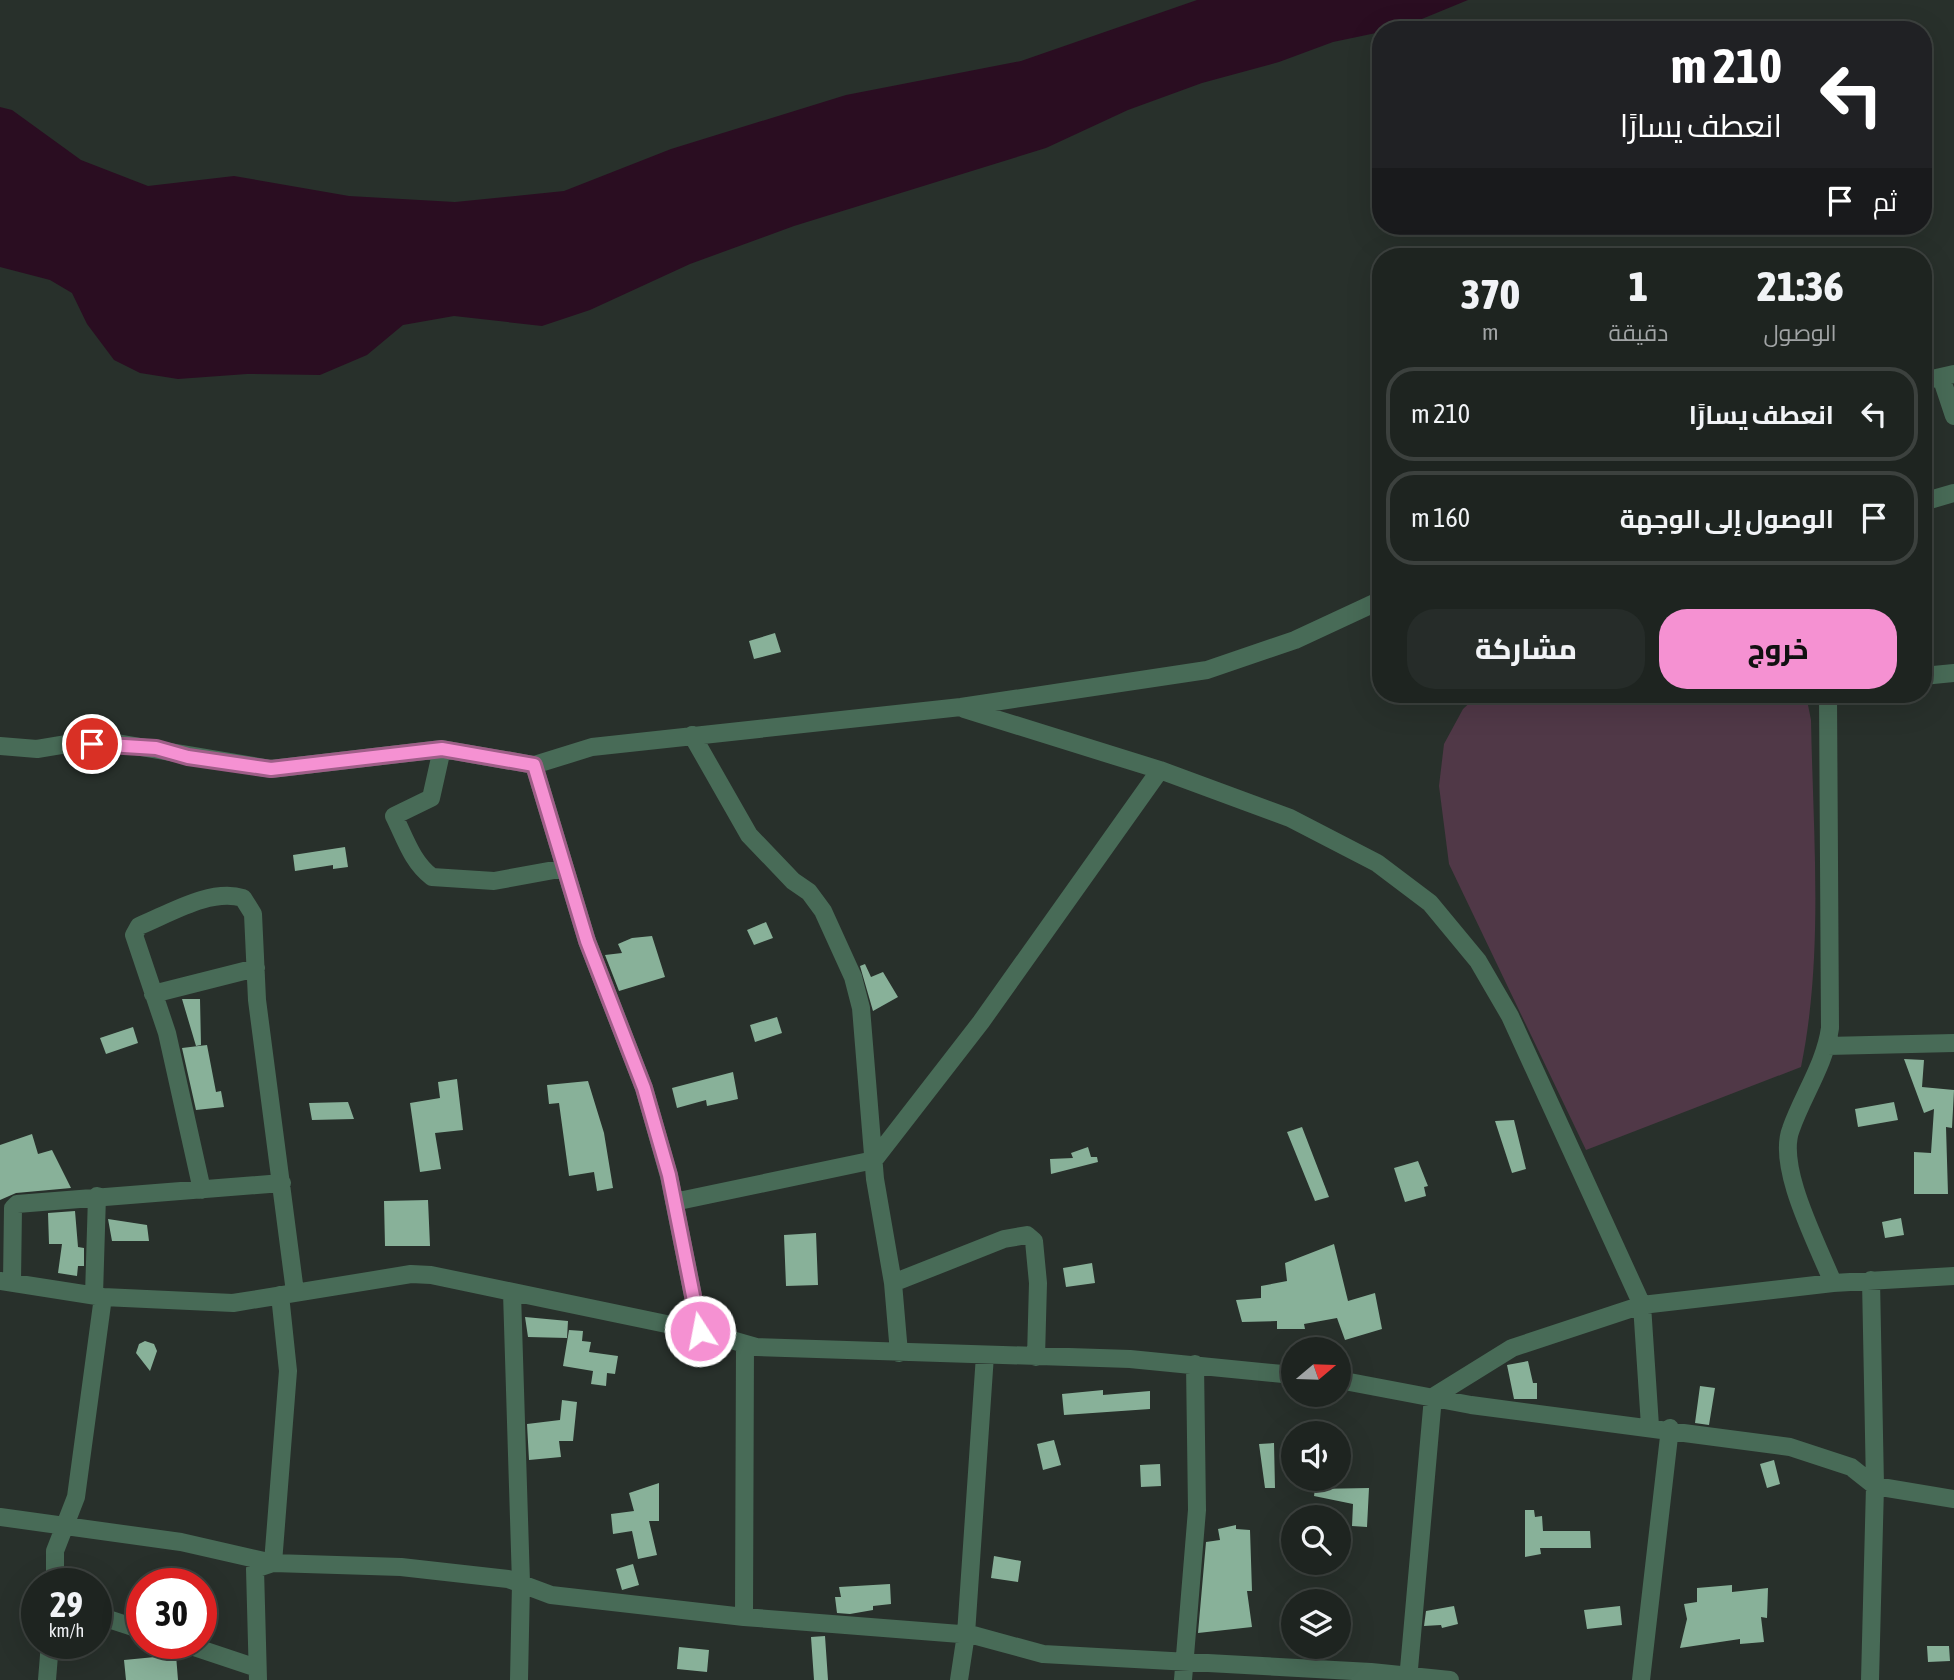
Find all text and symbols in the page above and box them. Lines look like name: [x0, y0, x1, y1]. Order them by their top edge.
text: 210 m: [1671, 37, 1782, 93]
icon: left: [1806, 49, 1897, 140]
text: انعطف يسارًا: [1620, 107, 1782, 144]
icon: arrive: [1821, 182, 1859, 220]
text: ثم: [1873, 187, 1897, 217]
text: 1: [1629, 262, 1648, 310]
text: 21:36: [1757, 262, 1843, 310]
text: 370: [1461, 270, 1520, 318]
text: m: [1482, 319, 1499, 345]
text: دقيقة: [1608, 320, 1668, 346]
text: الوصول: [1764, 320, 1837, 346]
icon: left: [1855, 395, 1893, 433]
text: 210 m: [1411, 399, 1470, 429]
text: انعطف يسارًا: [1689, 400, 1834, 430]
icon: arrive: [1855, 499, 1893, 537]
text: 160 m: [1411, 503, 1470, 533]
text: الوصول إلى الوجهة: [1620, 504, 1834, 534]
button: مشاركة: [1407, 609, 1645, 689]
button: خروج: [1659, 609, 1897, 689]
pin: [62, 714, 122, 774]
icon: arrive: [73, 725, 111, 763]
position arrow: [663, 1294, 737, 1368]
north arrow: [1281, 1337, 1351, 1407]
map controls: [1281, 1337, 1351, 1659]
button: sound: [1281, 1421, 1351, 1491]
button: search: [1281, 1505, 1351, 1575]
speed limit sign: 30: [126, 1568, 217, 1659]
text: 29: [50, 1584, 83, 1624]
button: layers: [1281, 1589, 1351, 1659]
text: km/h: [49, 1620, 84, 1641]

